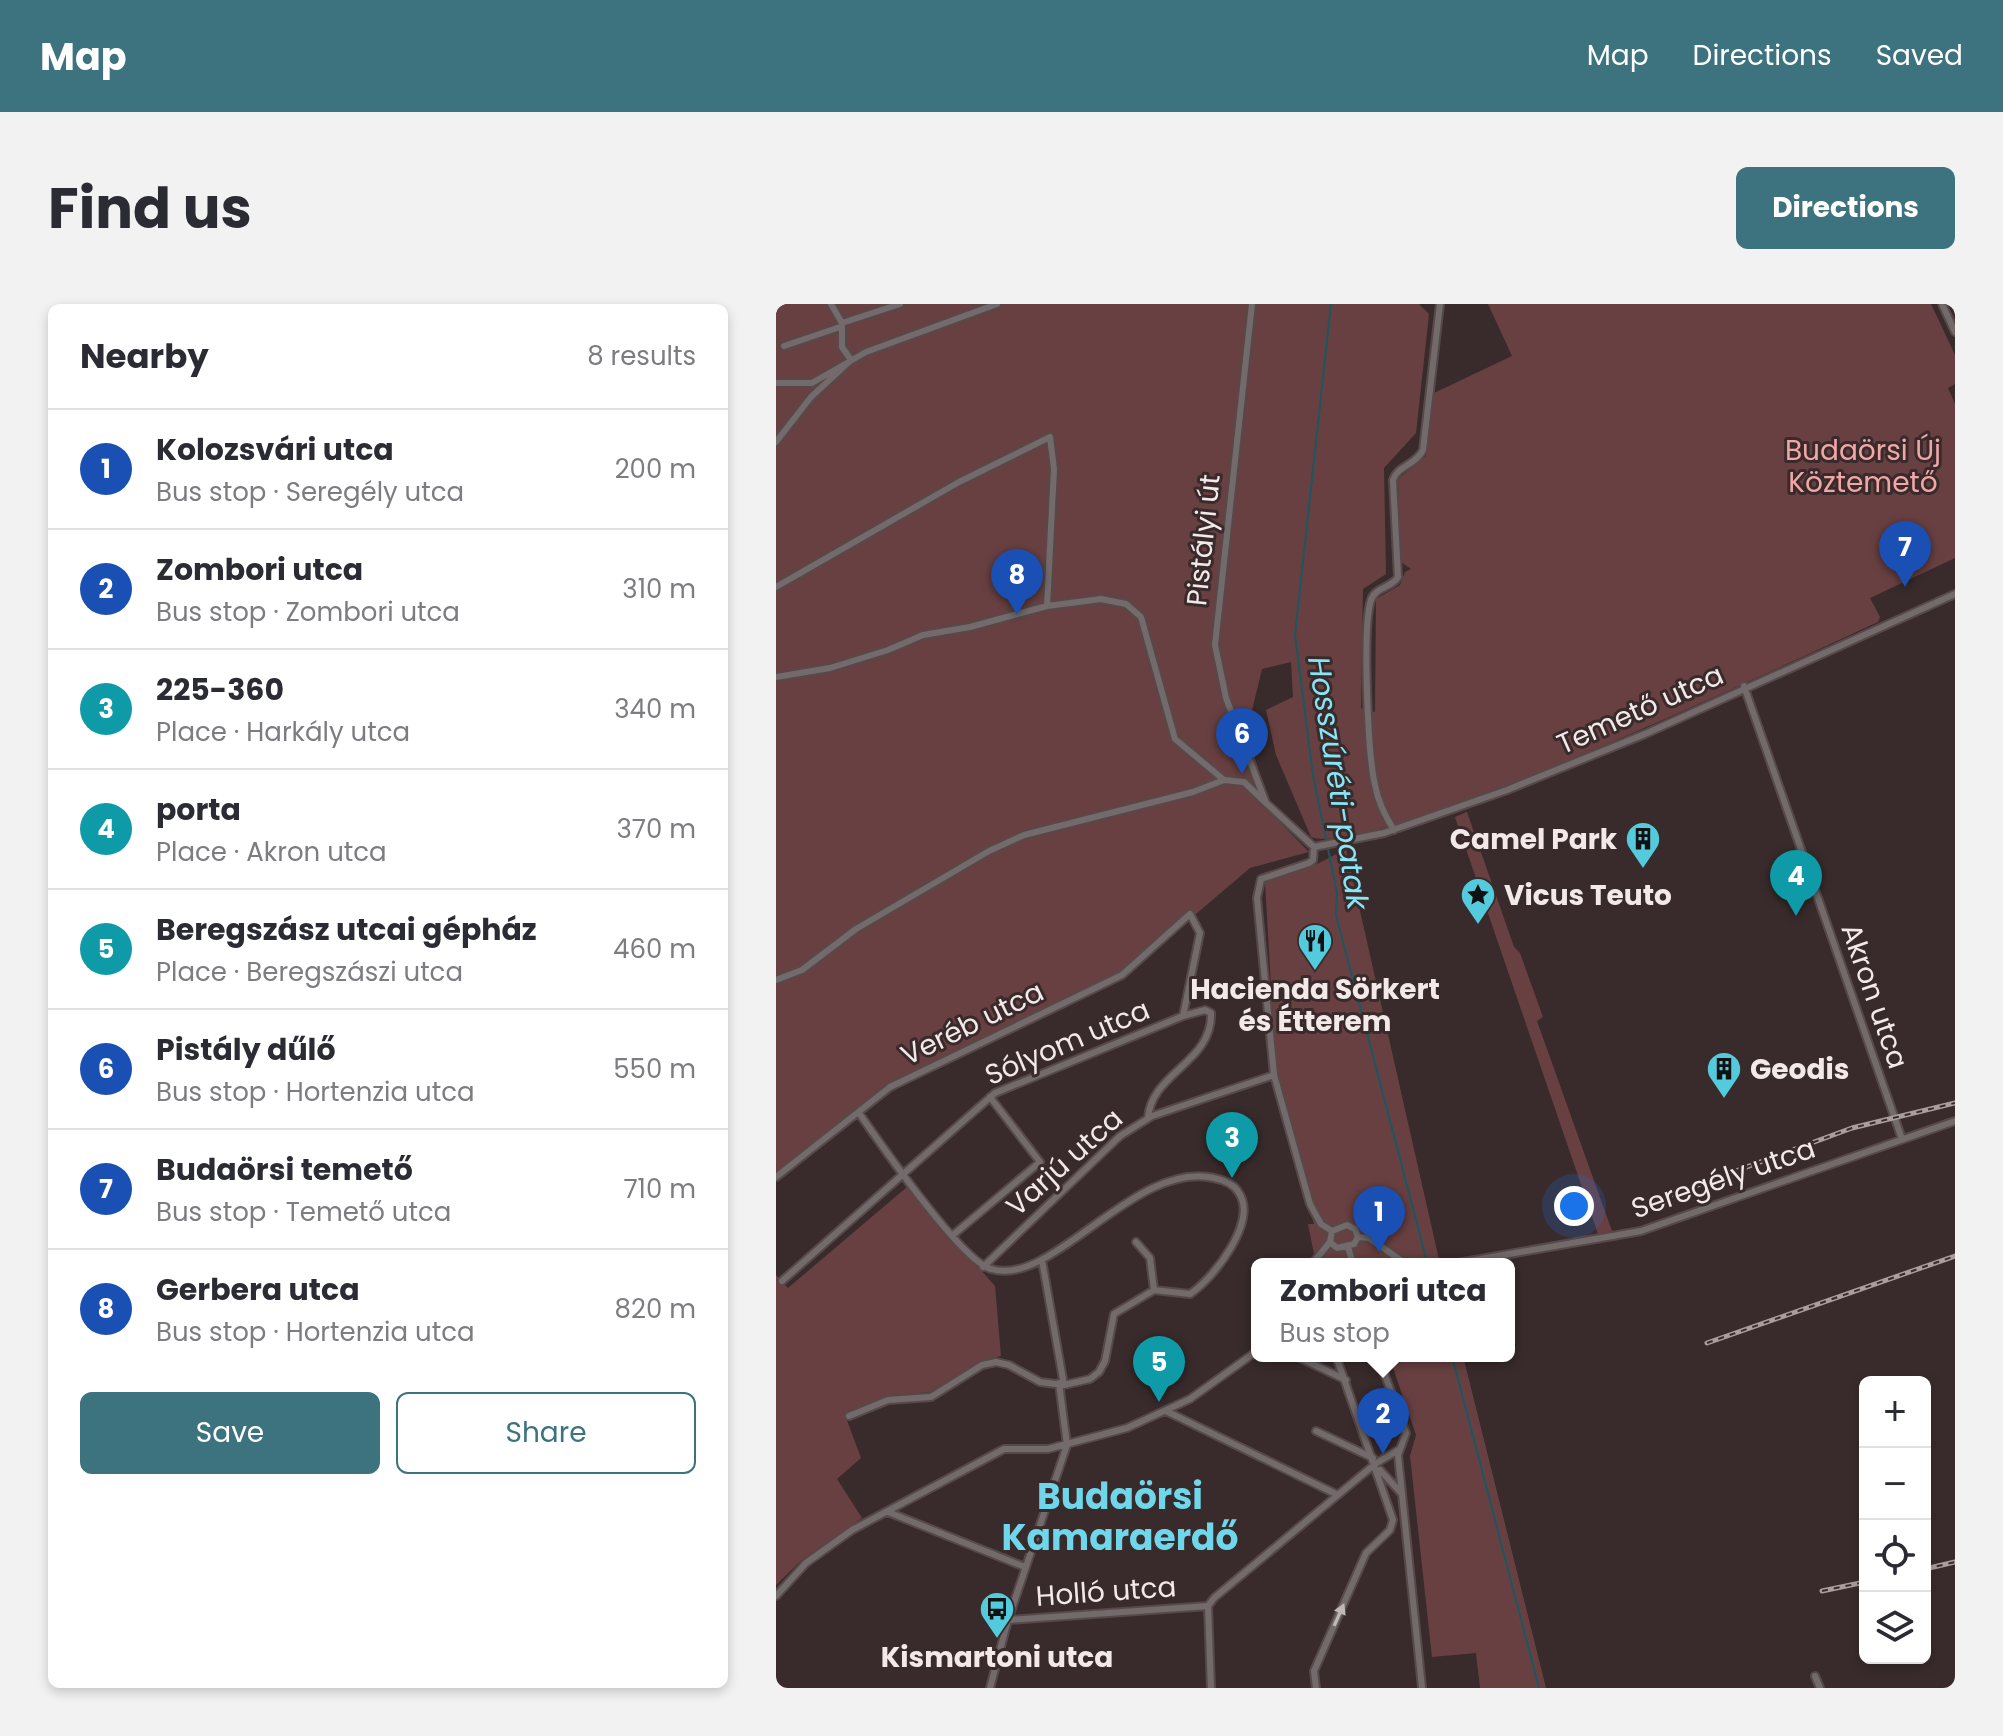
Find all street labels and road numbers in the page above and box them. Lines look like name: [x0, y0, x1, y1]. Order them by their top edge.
street label: Pistályi út: [1177, 472, 1230, 608]
street label: Temető utca: [1551, 655, 1730, 764]
street label: Akron utca: [1831, 918, 1918, 1074]
street label: Veréb utca: [894, 972, 1050, 1075]
street label: Sólyom utca: [979, 990, 1155, 1095]
street label: Varjú utca: [998, 1099, 1131, 1225]
street label: Seregély utca: [1626, 1129, 1820, 1228]
street label: Holló utca: [1035, 1567, 1177, 1616]

